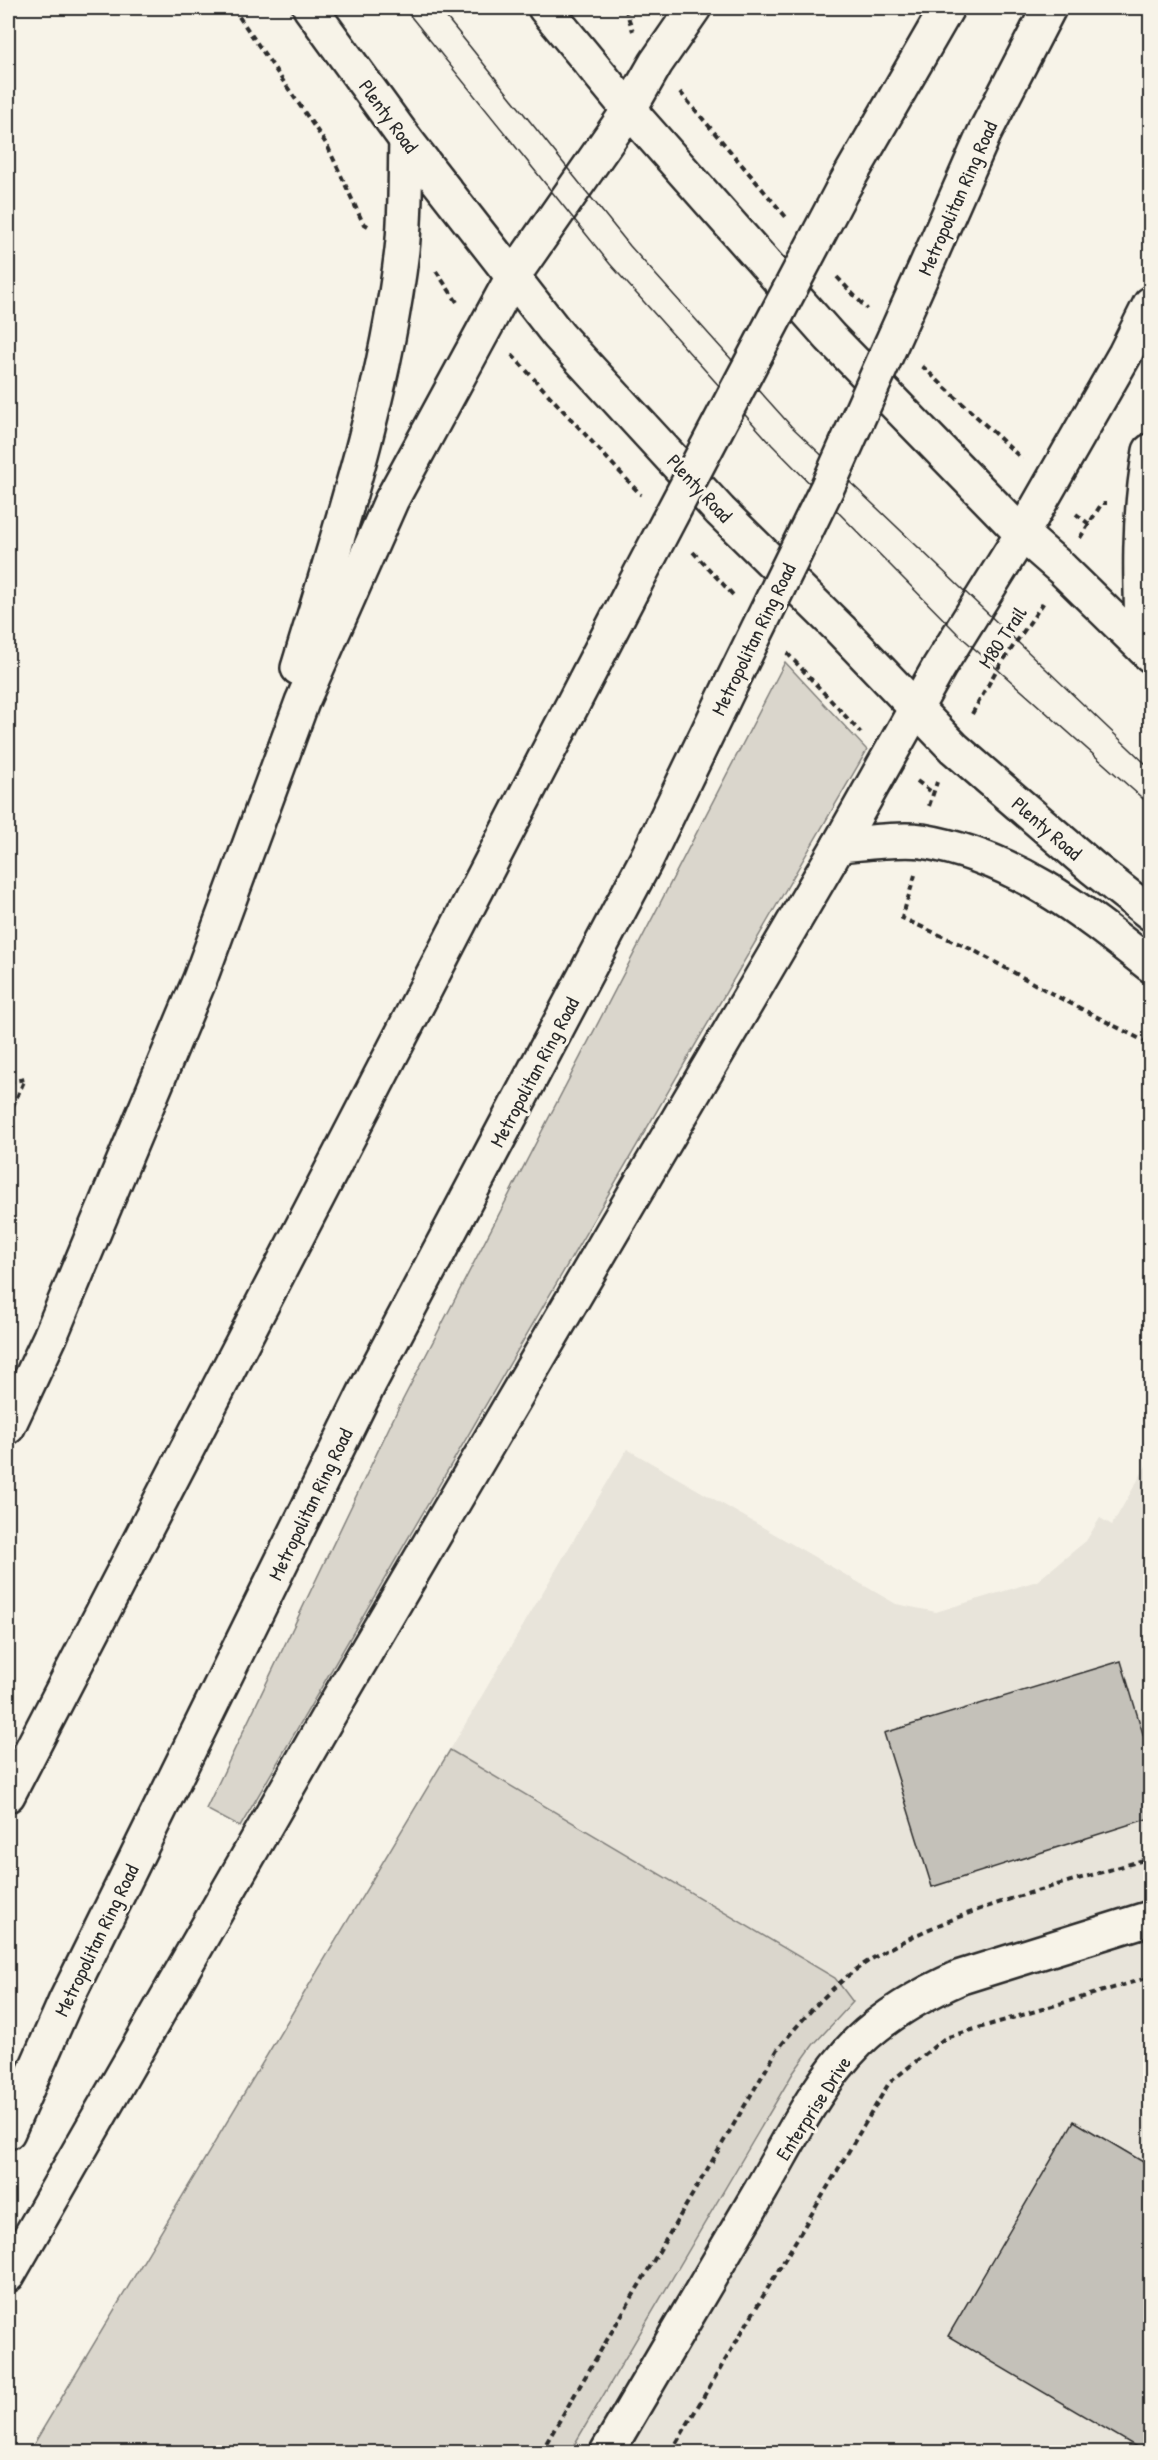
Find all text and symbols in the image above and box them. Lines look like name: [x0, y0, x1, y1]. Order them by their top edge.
street label: Plenty Road: [353, 74, 425, 158]
street label: Metropolitan Ring Road: [911, 116, 1003, 279]
street label: Plenty Road: [661, 448, 739, 528]
street label: Metropolitan Ring Road: [704, 558, 802, 720]
street label: M80 Trail: [972, 600, 1033, 673]
street label: Plenty Road: [1006, 790, 1088, 866]
street label: Metropolitan Ring Road: [483, 992, 585, 1152]
street label: Metropolitan Ring Road: [261, 1423, 359, 1585]
street label: Metropolitan Ring Road: [47, 1859, 145, 2021]
street label: Enterprise Drive: [769, 2051, 857, 2165]

